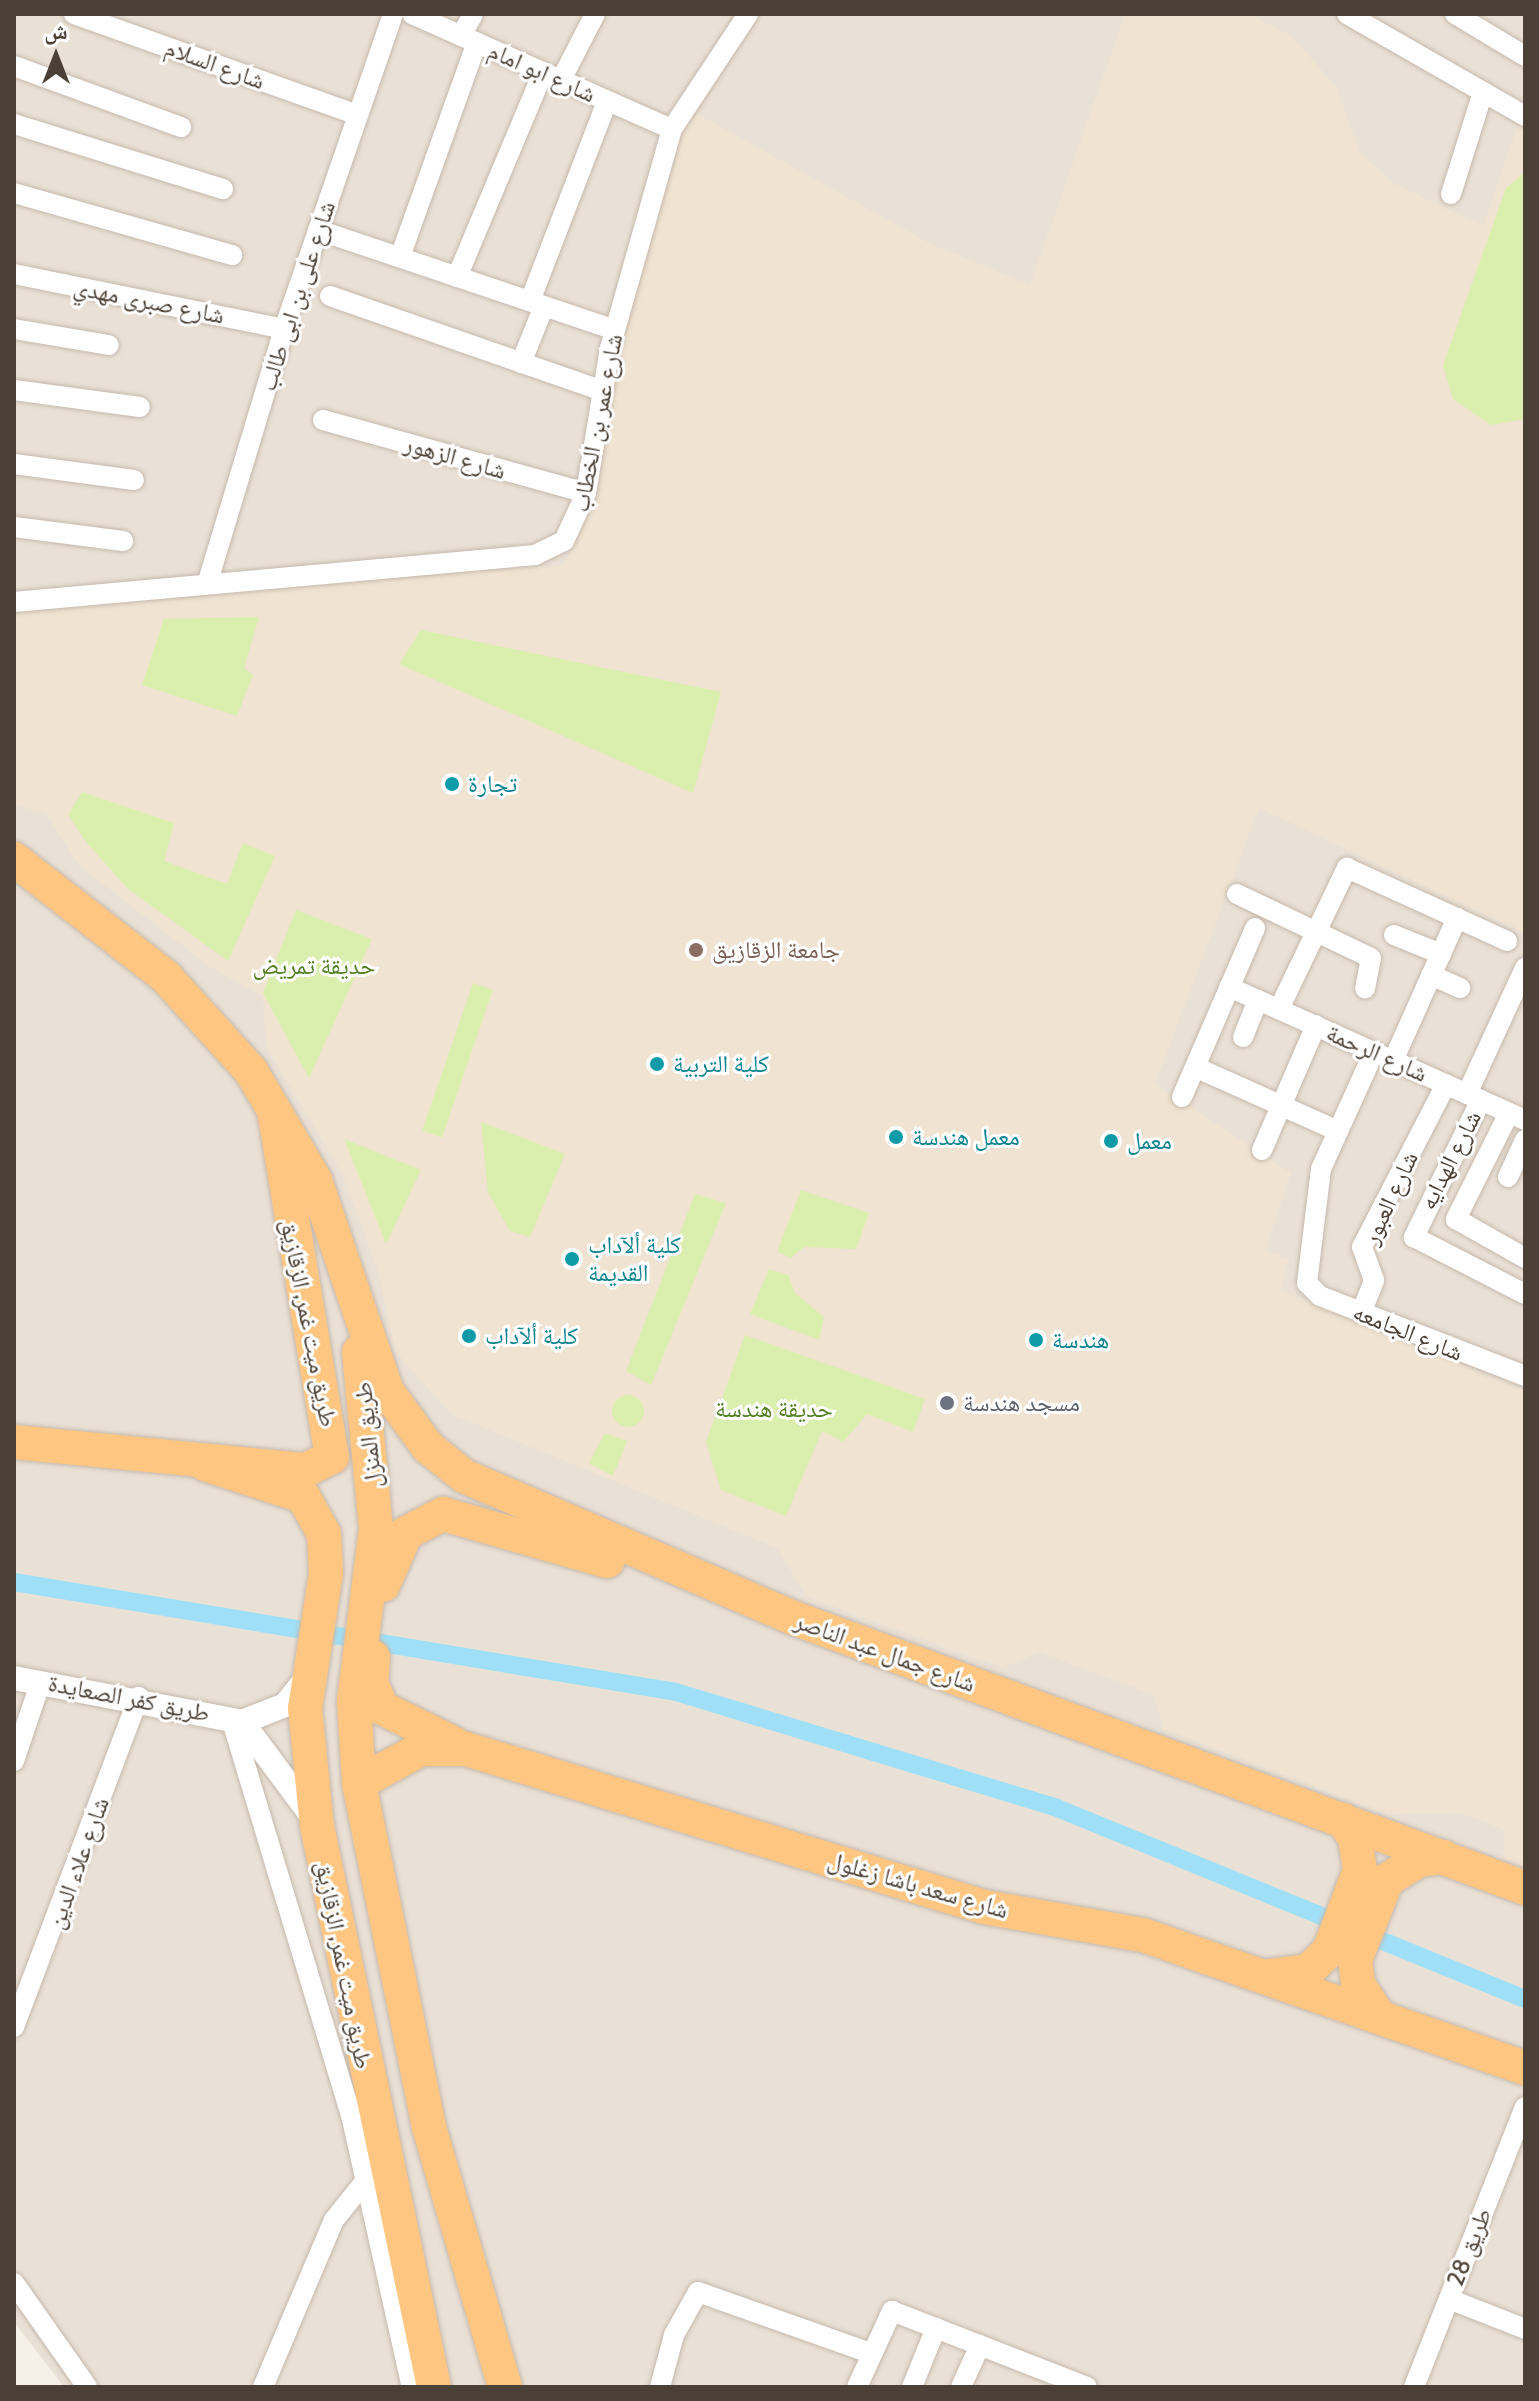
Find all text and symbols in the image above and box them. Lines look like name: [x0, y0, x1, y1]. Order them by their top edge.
north arrow: [16, 16, 96, 96]
text: ش: [44, 18, 68, 45]
street label: شارع السلام: [161, 33, 269, 95]
street label: شارع ابو امام: [484, 36, 600, 108]
street label: شارع على بن ابى طالب: [253, 198, 341, 394]
street label: شارع صبرى مهدي: [71, 272, 227, 330]
street label: شارع عمر بن الخطاب: [566, 332, 628, 514]
street label: شارع الزهور: [401, 429, 509, 485]
place label: تجارة: [468, 770, 517, 798]
marker: تجارة: [443, 775, 461, 793]
place label: جامعة الزقازيق: [712, 936, 840, 964]
marker: جامعة الزقازيق: [687, 941, 705, 959]
park label: حديقة تمريض: [253, 952, 375, 980]
street label: شارع الرحمة: [1322, 1018, 1432, 1088]
place label: كلية التربية: [673, 1050, 769, 1078]
marker: كلية التربية: [648, 1055, 666, 1073]
street label: شارع الهدايه: [1413, 1106, 1487, 1214]
place label: معمل هندسة: [912, 1123, 1020, 1151]
place label: معمل: [1127, 1127, 1172, 1155]
marker: معمل هندسة: [887, 1128, 905, 1146]
marker: معمل: [1102, 1132, 1120, 1150]
street label: شارع العبور: [1356, 1147, 1424, 1249]
street label: طريق ميت غمر, الزقازيق: [275, 1217, 343, 1429]
place label: كلية ألآداب القديمة: [588, 1231, 681, 1287]
marker: كلية ألآداب القديمة: [563, 1250, 581, 1268]
street label: شارع الجامعه: [1349, 1297, 1467, 1367]
place label: كلية ألآداب: [485, 1322, 578, 1350]
place label: هندسة: [1052, 1326, 1109, 1354]
marker: كلية ألآداب: [460, 1327, 478, 1345]
marker: هندسة: [1027, 1331, 1045, 1349]
street label: طريق المنزل: [348, 1381, 388, 1489]
place label: مسجد هندسة: [963, 1389, 1080, 1417]
marker: مسجد هندسة: [938, 1394, 956, 1412]
park label: حديقة هندسة: [715, 1395, 833, 1423]
street label: شارع جمال عبد الناصر: [791, 1606, 979, 1698]
street label: طريق كفر الصعايدة: [46, 1668, 212, 1728]
street label: شارع علاء الدين: [41, 1793, 115, 1933]
street label: شارع سعد باشا زغلول: [825, 1845, 1011, 1925]
street label: طريق ميت غمر, الزقازيق: [310, 1859, 378, 2071]
street label: طريق 28: [1440, 2204, 1498, 2290]

